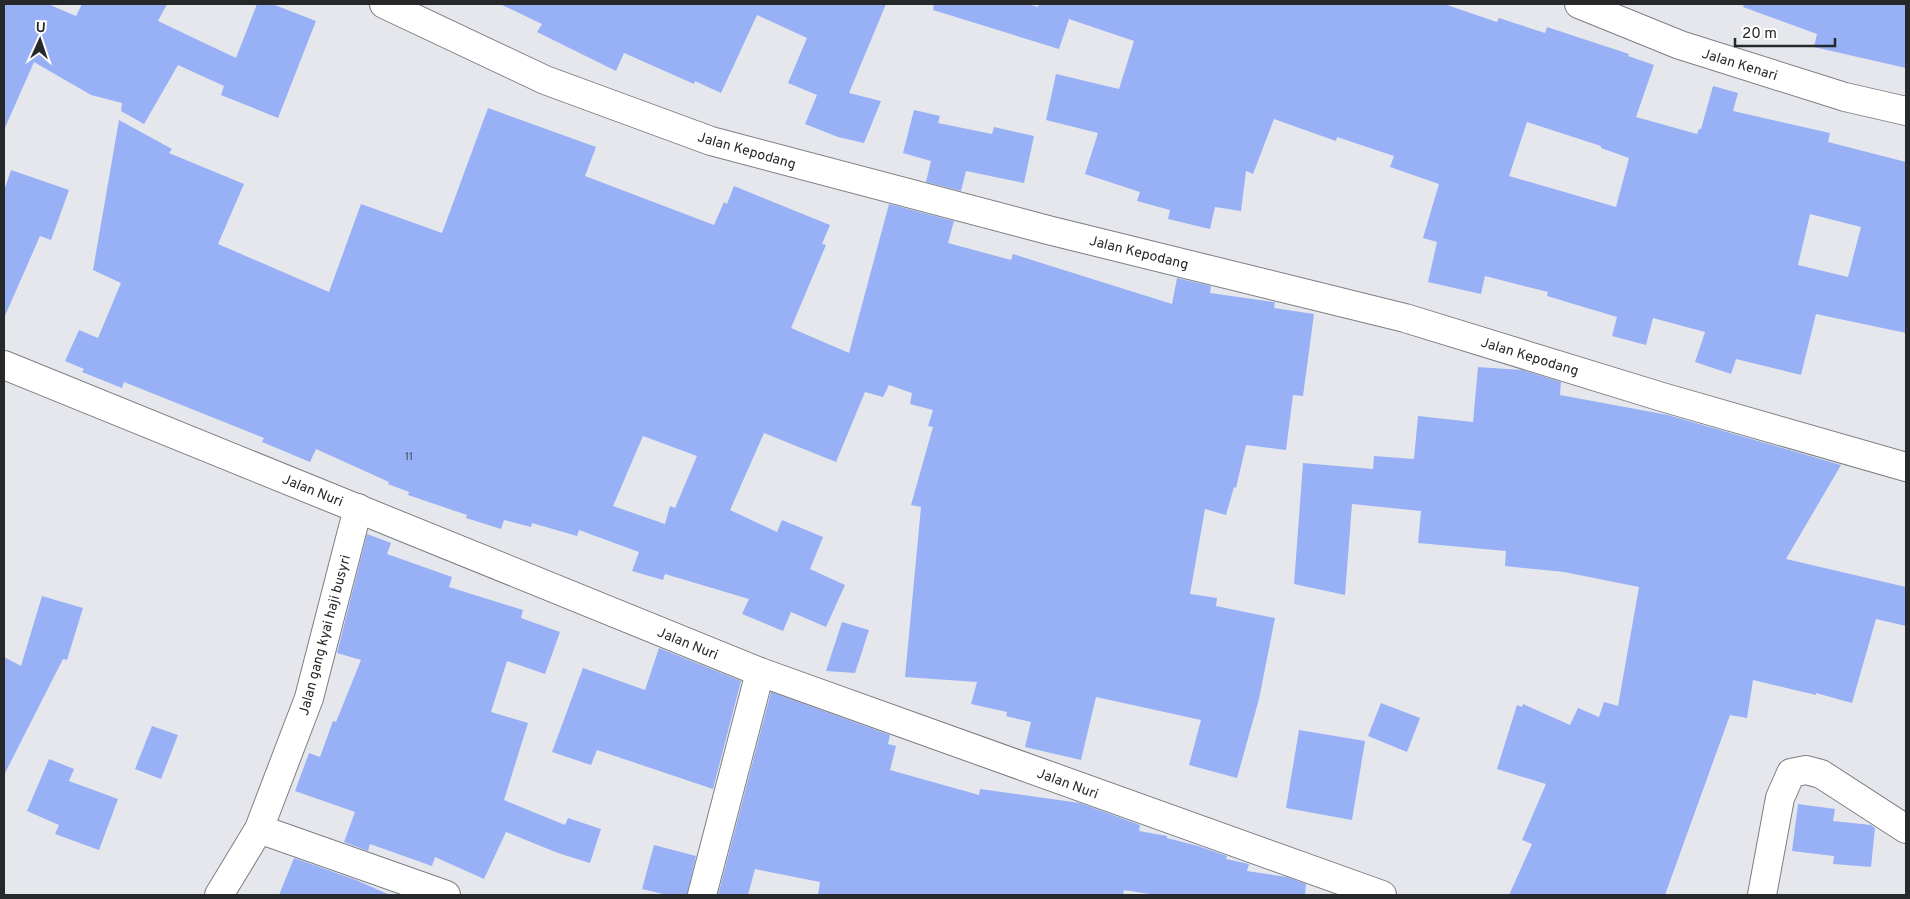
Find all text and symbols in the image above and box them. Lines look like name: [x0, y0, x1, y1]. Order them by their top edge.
north arrow: [15, 15, 65, 65]
scale bar: [1735, 15, 1835, 47]
text: U: [35, 20, 46, 37]
text: 20 m: [1742, 25, 1777, 44]
street label: Jalan Kenari: [1700, 46, 1780, 85]
street label: Jalan Kepodang: [695, 129, 798, 174]
street label: Jalan Kepodang: [1087, 233, 1190, 274]
street label: Jalan Kepodang: [1479, 334, 1581, 380]
house number: 11: [405, 450, 413, 464]
street label: Jalan Nuri: [279, 471, 345, 511]
street label: Jalan gang kyai haji busyri: [296, 553, 355, 717]
street label: Jalan Nuri: [654, 624, 720, 664]
street label: Jalan Nuri: [1034, 765, 1101, 803]

